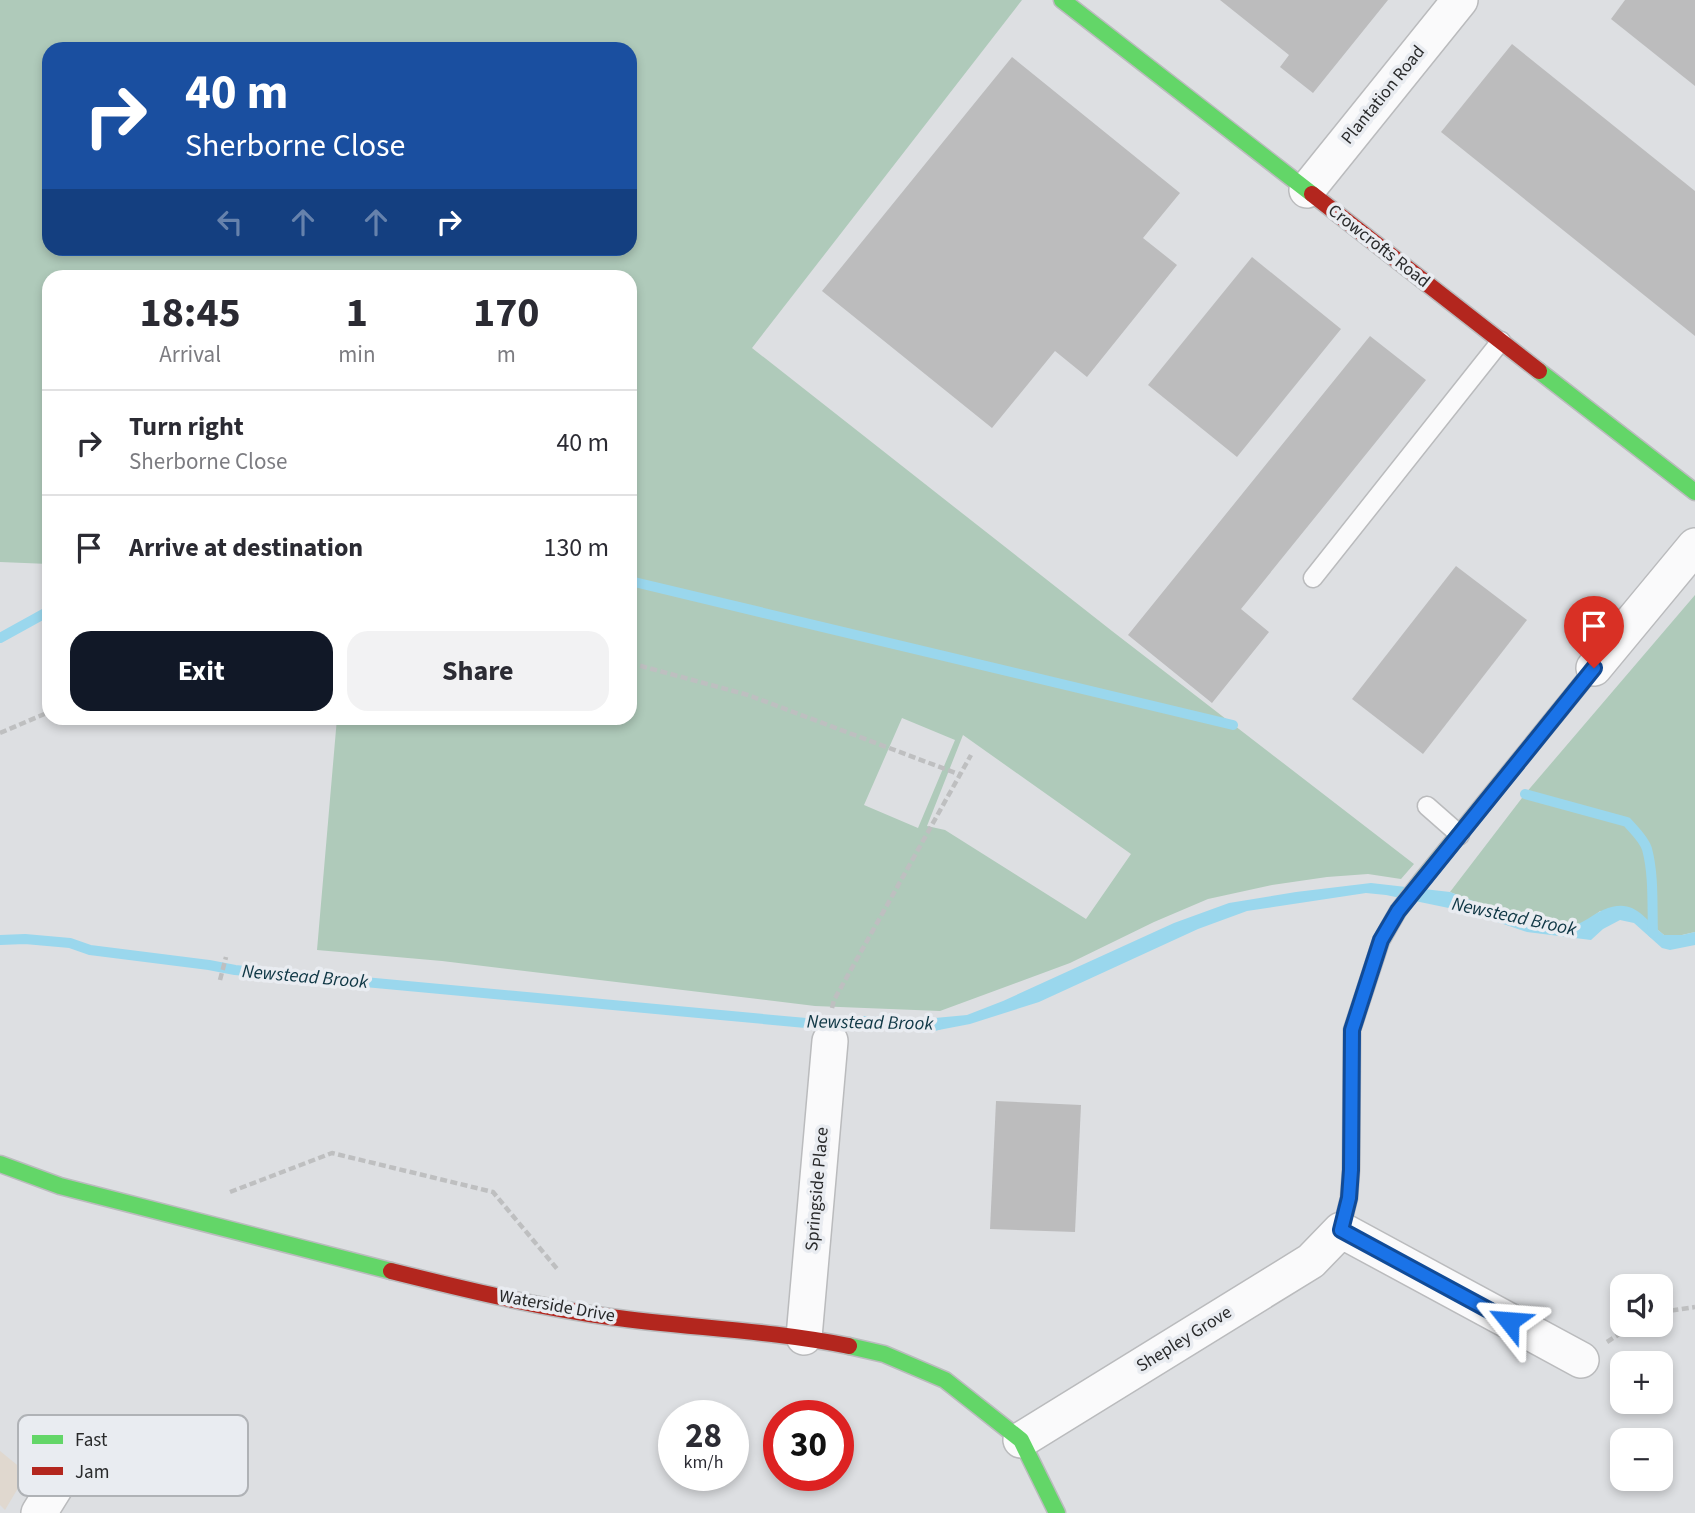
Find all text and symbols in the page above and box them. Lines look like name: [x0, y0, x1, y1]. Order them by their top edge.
street label: Plantation Road: [1335, 40, 1431, 150]
text: 40 m: [185, 58, 289, 128]
icon: right: [70, 70, 161, 161]
text: Sherborne Close: [185, 123, 405, 169]
street label: Crowcrofts Road: [1323, 198, 1435, 294]
icon: left: [211, 203, 249, 241]
icon: ahead: [284, 203, 322, 241]
icon: ahead: [357, 203, 395, 241]
icon: right: [430, 203, 468, 241]
text: 18:45: [139, 283, 241, 343]
text: 1: [346, 283, 368, 343]
text: 170: [473, 283, 540, 343]
text: Arrival: [159, 338, 221, 371]
text: min: [338, 338, 376, 371]
text: m: [497, 338, 516, 371]
text: Turn right: [129, 408, 244, 445]
icon: right: [70, 424, 108, 462]
text: 40 m: [556, 424, 609, 461]
text: Sherborne Close: [129, 445, 287, 478]
icon: arrive: [70, 529, 108, 567]
text: Arrive at destination: [129, 529, 363, 566]
text: 130 m: [543, 529, 609, 566]
pin: [1564, 596, 1624, 668]
icon: arrive: [1575, 607, 1613, 645]
button: Exit: [70, 631, 333, 711]
button: Share: [347, 631, 609, 711]
water label: Newstead Brook: [1449, 891, 1580, 944]
water label: Newstead Brook: [241, 958, 370, 996]
water label: Newstead Brook: [806, 1008, 934, 1038]
street label: Springside Place: [799, 1126, 835, 1252]
map controls: [1610, 1274, 1673, 1491]
button: sound: [1610, 1274, 1673, 1337]
street label: Waterside Drive: [497, 1284, 617, 1328]
position arrow: [1472, 1284, 1546, 1358]
street label: Shepley Grove: [1132, 1300, 1237, 1378]
button: +: [1610, 1351, 1673, 1414]
speed limit sign: 30: [763, 1400, 854, 1491]
text: 28: [685, 1411, 722, 1461]
legend: [18, 1415, 248, 1496]
text: Fast: [75, 1427, 108, 1454]
button: −: [1610, 1428, 1673, 1491]
text: km/h: [684, 1450, 723, 1475]
text: Jam: [75, 1459, 109, 1486]

